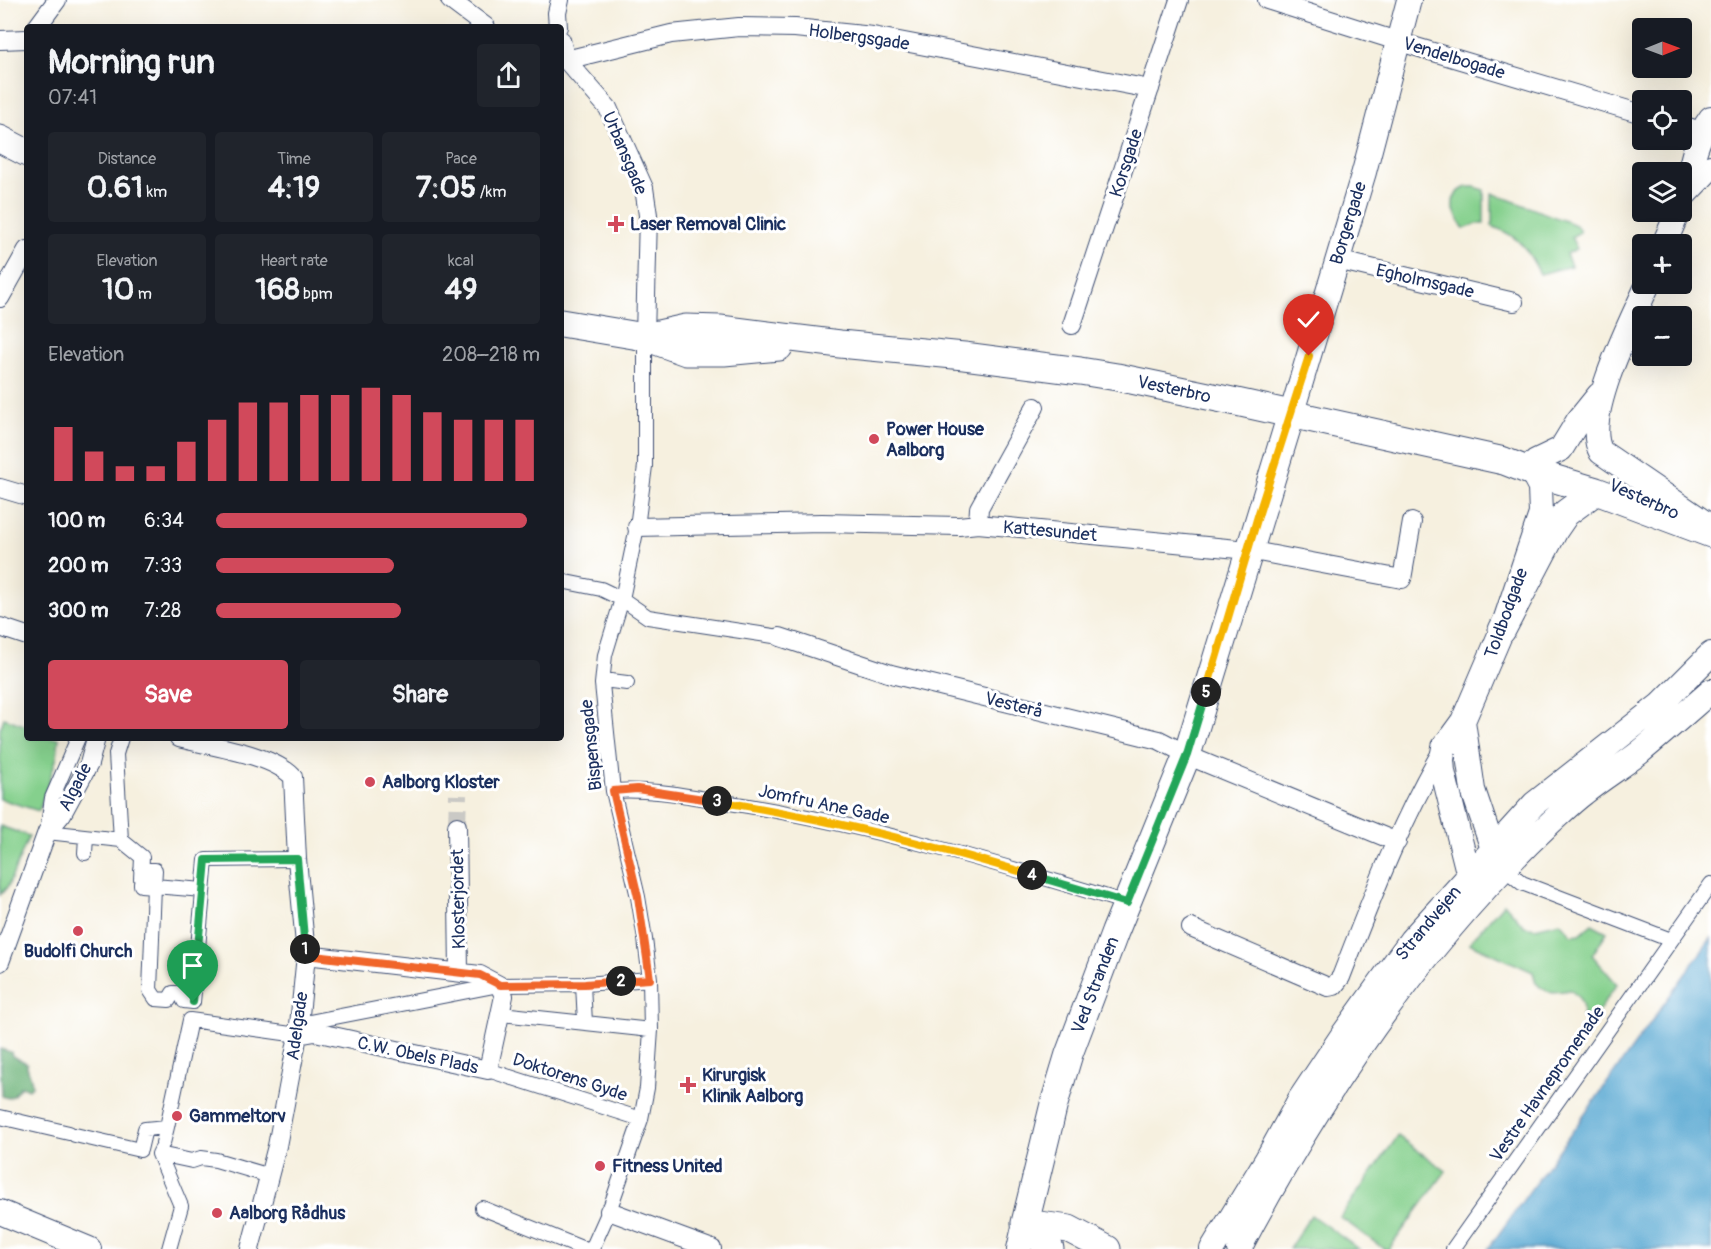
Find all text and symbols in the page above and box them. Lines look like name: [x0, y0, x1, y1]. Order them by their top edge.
north arrow: [1632, 18, 1692, 78]
map controls: [1632, 18, 1692, 366]
street label: Holbergsgade: [807, 19, 911, 56]
street label: Vendelbogade: [1400, 32, 1508, 85]
text: Morning run: [48, 42, 215, 83]
button: share: [477, 44, 540, 107]
text: 07:41: [48, 85, 97, 110]
button: locate: [1632, 90, 1692, 150]
street label: Urbansgade: [597, 108, 652, 198]
street label: Korsgade: [1105, 126, 1148, 200]
text: Distance: [98, 149, 156, 169]
text: Time: [277, 149, 311, 169]
text: Pace: [445, 149, 477, 169]
button: layers: [1632, 162, 1692, 222]
text: 0.61: [87, 169, 143, 206]
text: 4:19: [268, 169, 320, 206]
text: 7:05: [416, 169, 476, 206]
street label: Borgergade: [1325, 179, 1372, 268]
text: km: [143, 182, 167, 202]
text: /km: [476, 182, 506, 202]
place label: Laser Removal Clinic: [630, 213, 786, 236]
marker: Laser Removal Clinic: [607, 215, 625, 233]
button: +: [1632, 234, 1692, 294]
text: Elevation: [97, 251, 157, 271]
text: Heart rate: [260, 251, 328, 271]
text: kcal: [448, 251, 474, 271]
street label: Egholmsgade: [1374, 259, 1476, 304]
text: 10: [102, 271, 134, 308]
text: 168: [255, 271, 300, 308]
text: 49: [445, 271, 477, 308]
text: m: [134, 284, 152, 304]
text: bpm: [300, 284, 333, 304]
pin: [1283, 294, 1334, 356]
icon: check: [1292, 303, 1325, 336]
button: −: [1632, 306, 1692, 366]
text: Elevation: [48, 342, 124, 367]
text: 208–218 m: [442, 342, 540, 367]
street label: Vesterbro: [1135, 370, 1213, 409]
place label: Power House Aalborg: [886, 418, 985, 462]
marker: Power House Aalborg: [867, 432, 881, 446]
street label: Vesterbro: [1605, 474, 1683, 525]
text: 100 m: [48, 508, 105, 533]
text: 6:34: [144, 508, 184, 533]
street label: Kattesundet: [1002, 516, 1099, 547]
text: 200 m: [48, 553, 109, 578]
text: 7:33: [144, 553, 182, 578]
street label: Toldbodgade: [1480, 565, 1533, 661]
text: 300 m: [48, 598, 109, 623]
text: 7:28: [144, 598, 181, 623]
button: Save: [48, 660, 288, 729]
button: Share: [300, 660, 540, 729]
pin: 5: [1191, 677, 1221, 707]
text: 5: [1202, 682, 1210, 702]
street label: Vesterå: [982, 687, 1046, 724]
street label: Bispensgade: [575, 698, 608, 792]
street label: Algade: [54, 759, 97, 815]
place label: Aalborg Kloster: [382, 771, 500, 794]
marker: Aalborg Kloster: [363, 775, 377, 789]
street label: Jomfru Ane Gade: [756, 779, 892, 830]
pin: 3: [702, 786, 732, 816]
text: 3: [713, 791, 721, 811]
street label: Klosterjordet: [446, 848, 471, 949]
pin: 4: [1017, 860, 1047, 890]
text: 4: [1027, 865, 1037, 885]
street label: Strandvejen: [1390, 881, 1466, 966]
marker: Budolfi Church: [71, 924, 85, 938]
street label: Ved Stranden: [1066, 933, 1125, 1037]
pin: 1: [290, 934, 320, 964]
text: 1: [302, 939, 308, 959]
place label: Budolfi Church: [24, 940, 133, 963]
pin: [167, 940, 218, 1002]
icon: arrive: [176, 949, 209, 982]
pin: 2: [606, 966, 636, 996]
text: 2: [617, 971, 625, 991]
street label: Adelgade: [281, 990, 314, 1062]
street label: Vestre Havnepromenade: [1485, 1002, 1610, 1167]
street label: C.W. Obels Plads: [355, 1031, 480, 1080]
street label: Doktorens Gyde: [510, 1048, 630, 1107]
place label: Kirurgisk Klinik Aalborg: [702, 1064, 803, 1108]
marker: Kirurgisk Klinik Aalborg: [679, 1076, 697, 1094]
place label: Gammeltorv: [189, 1105, 286, 1128]
marker: Gammeltorv: [170, 1109, 184, 1123]
place label: Fitness United: [612, 1155, 723, 1178]
marker: Fitness United: [593, 1159, 607, 1173]
place label: Aalborg Rådhus: [229, 1202, 346, 1225]
marker: Aalborg Rådhus: [210, 1206, 224, 1220]

